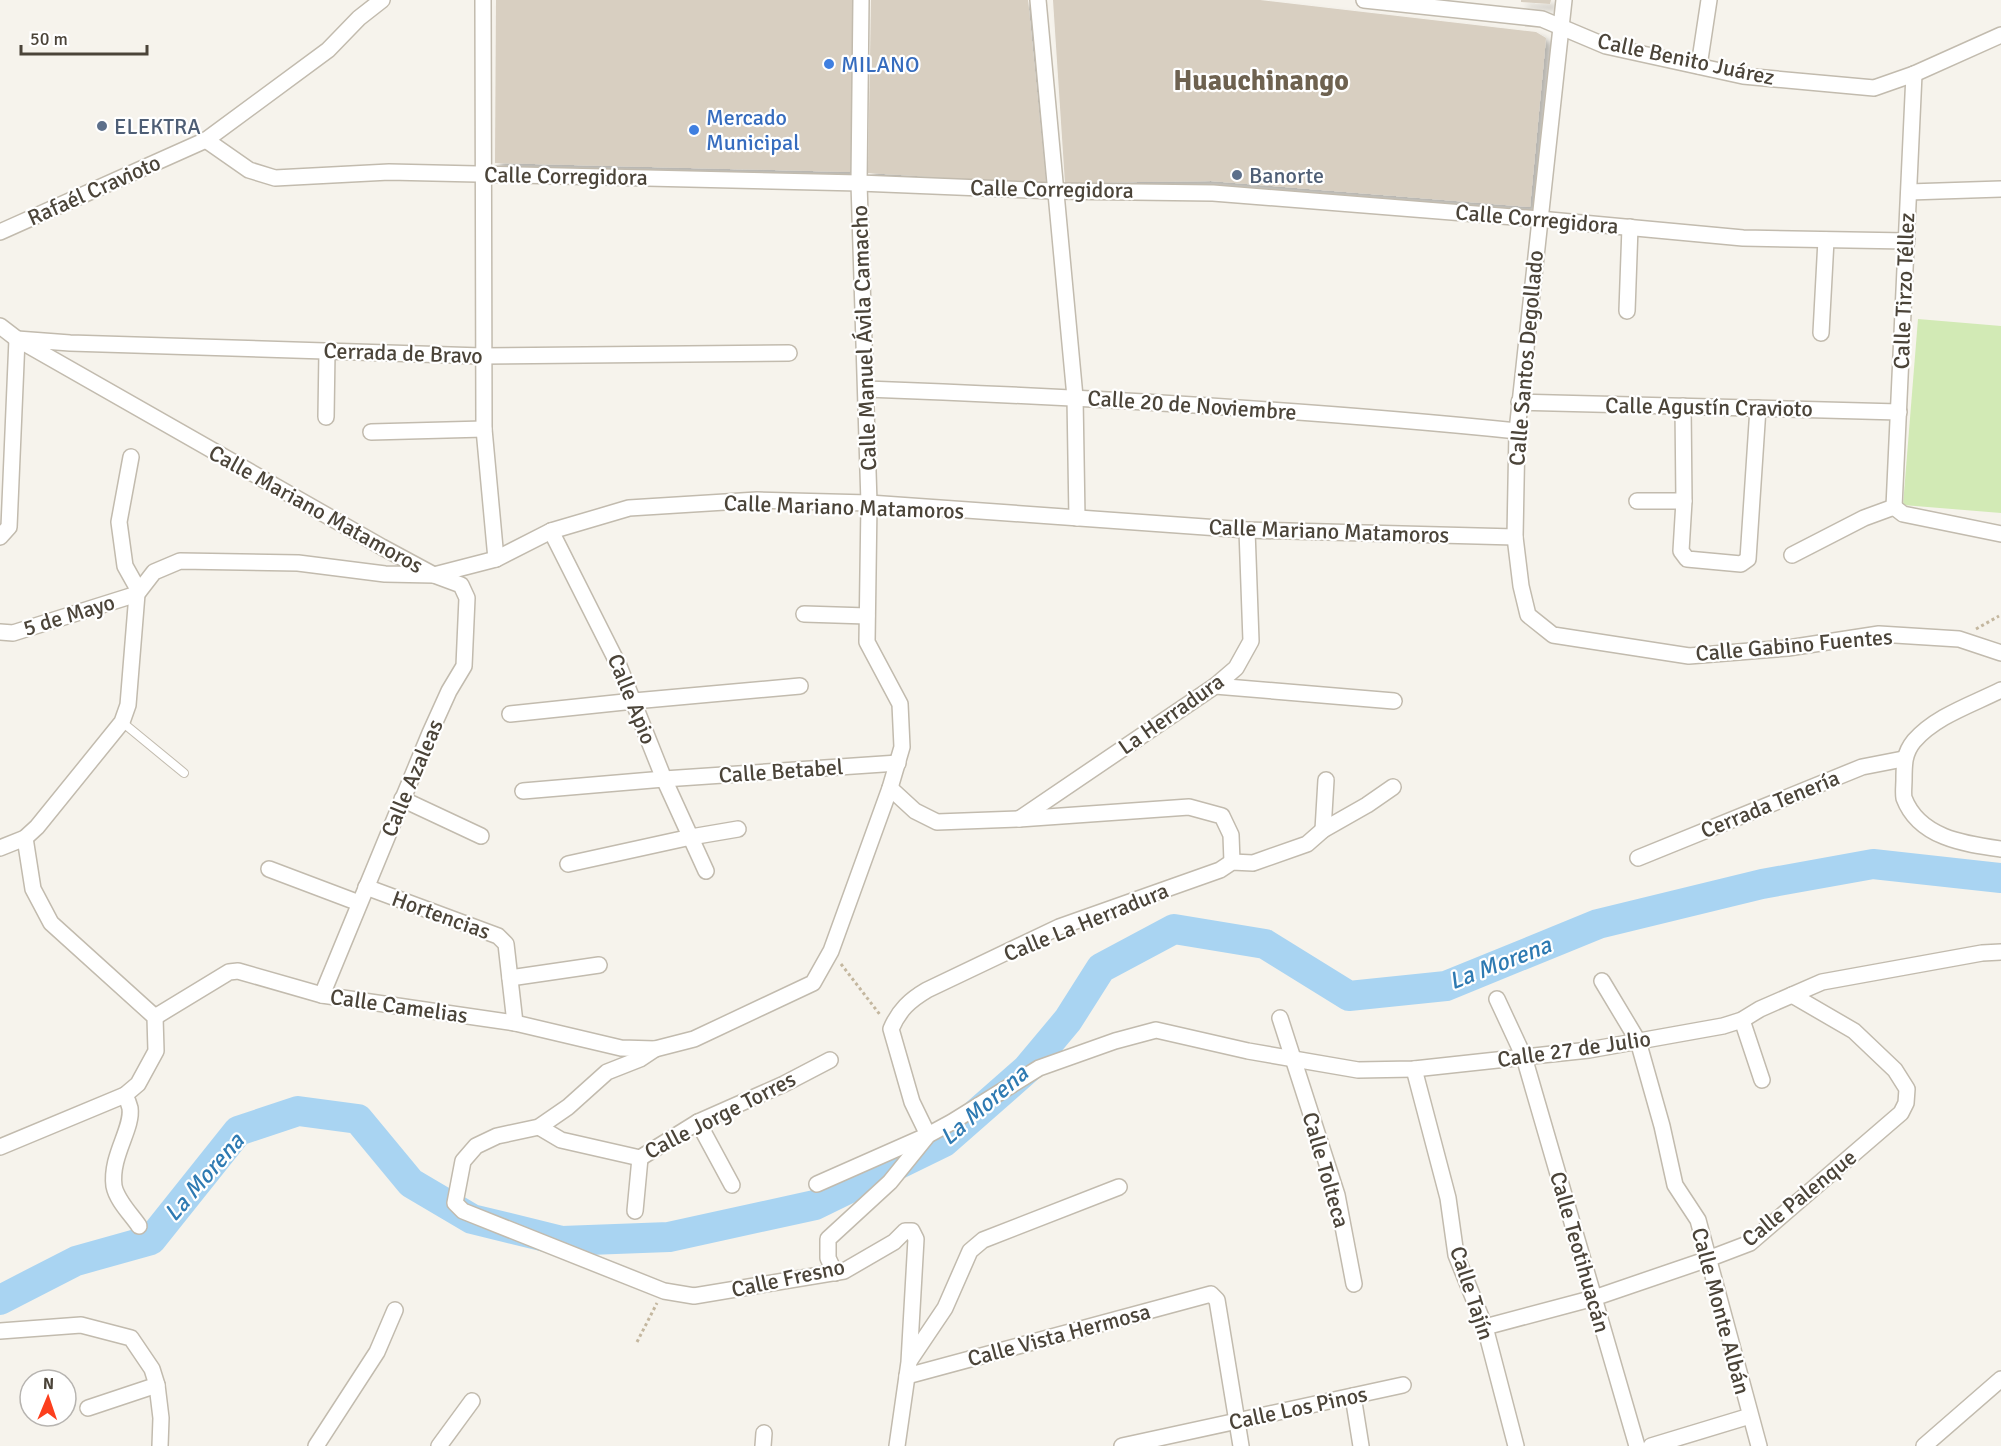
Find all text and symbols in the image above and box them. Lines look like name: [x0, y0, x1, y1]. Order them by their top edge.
scale bar: [21, 18, 147, 56]
street label: Calle Benito Juárez: [1595, 27, 1777, 91]
text: 50 m: [30, 28, 68, 50]
place label: MILANO: [841, 51, 919, 78]
marker: MILANO: [822, 57, 836, 71]
district label: Huauchinango: [1173, 64, 1349, 98]
place label: Mercado Municipal: [706, 104, 800, 156]
place label: ELEKTRA: [114, 113, 201, 140]
marker: ELEKTRA: [95, 119, 109, 133]
marker: Mercado Municipal: [687, 123, 701, 137]
street label: Rafaél Cravioto: [23, 149, 165, 231]
street label: Calle Corregidora: [484, 161, 648, 191]
place label: Banorte: [1249, 162, 1324, 189]
marker: Banorte: [1230, 168, 1244, 182]
street label: Calle Corregidora: [970, 174, 1134, 204]
street label: Calle Corregidora: [1454, 198, 1620, 240]
street label: Calle Manuel Ávila Camacho: [846, 205, 882, 471]
street label: Calle Tirzo Téllez: [1888, 212, 1920, 370]
street label: Calle Santos Degollado: [1503, 249, 1549, 467]
street label: Cerrada de Bravo: [323, 337, 483, 369]
street label: Calle 20 de Noviembre: [1087, 384, 1297, 426]
street label: Calle Agustín Cravioto: [1605, 392, 1813, 422]
street label: Calle Mariano Matamoros: [204, 439, 428, 579]
street label: Calle Mariano Matamoros: [723, 489, 965, 525]
street label: Calle Mariano Matamoros: [1208, 513, 1450, 549]
street label: 5 de Mayo: [20, 588, 118, 642]
street label: Calle Gabino Fuentes: [1694, 623, 1894, 667]
street label: Calle Apio: [602, 650, 662, 748]
street label: La Herradura: [1113, 668, 1229, 760]
street label: Calle Azaleas: [375, 715, 449, 841]
street label: Calle Betabel: [718, 753, 844, 789]
street label: Cerrada Tenería: [1697, 764, 1843, 844]
street label: Calle La Herradura: [1000, 877, 1172, 967]
street label: Hortencias: [388, 885, 494, 945]
water label: La Morena: [1445, 929, 1556, 996]
street label: Calle Camelias: [329, 983, 469, 1029]
street label: Calle 27 de Julio: [1496, 1025, 1652, 1073]
water label: La Morena: [934, 1058, 1035, 1152]
street label: Calle Jorge Torres: [640, 1065, 800, 1165]
street label: Calle Tolteca: [1297, 1109, 1355, 1231]
water label: La Morena: [157, 1126, 251, 1227]
street label: Calle Palenque: [1736, 1144, 1862, 1252]
street label: Calle Teotihuacán: [1544, 1168, 1616, 1336]
street label: Calle Monte Albán: [1686, 1225, 1756, 1397]
street label: Calle Tajín: [1444, 1243, 1500, 1343]
street label: Calle Fresno: [729, 1253, 847, 1303]
street label: Calle Vista Hermosa: [965, 1298, 1153, 1372]
north arrow: [18, 1368, 78, 1428]
text: N: [43, 1374, 54, 1394]
street label: Calle Los Pinos: [1226, 1380, 1370, 1436]

